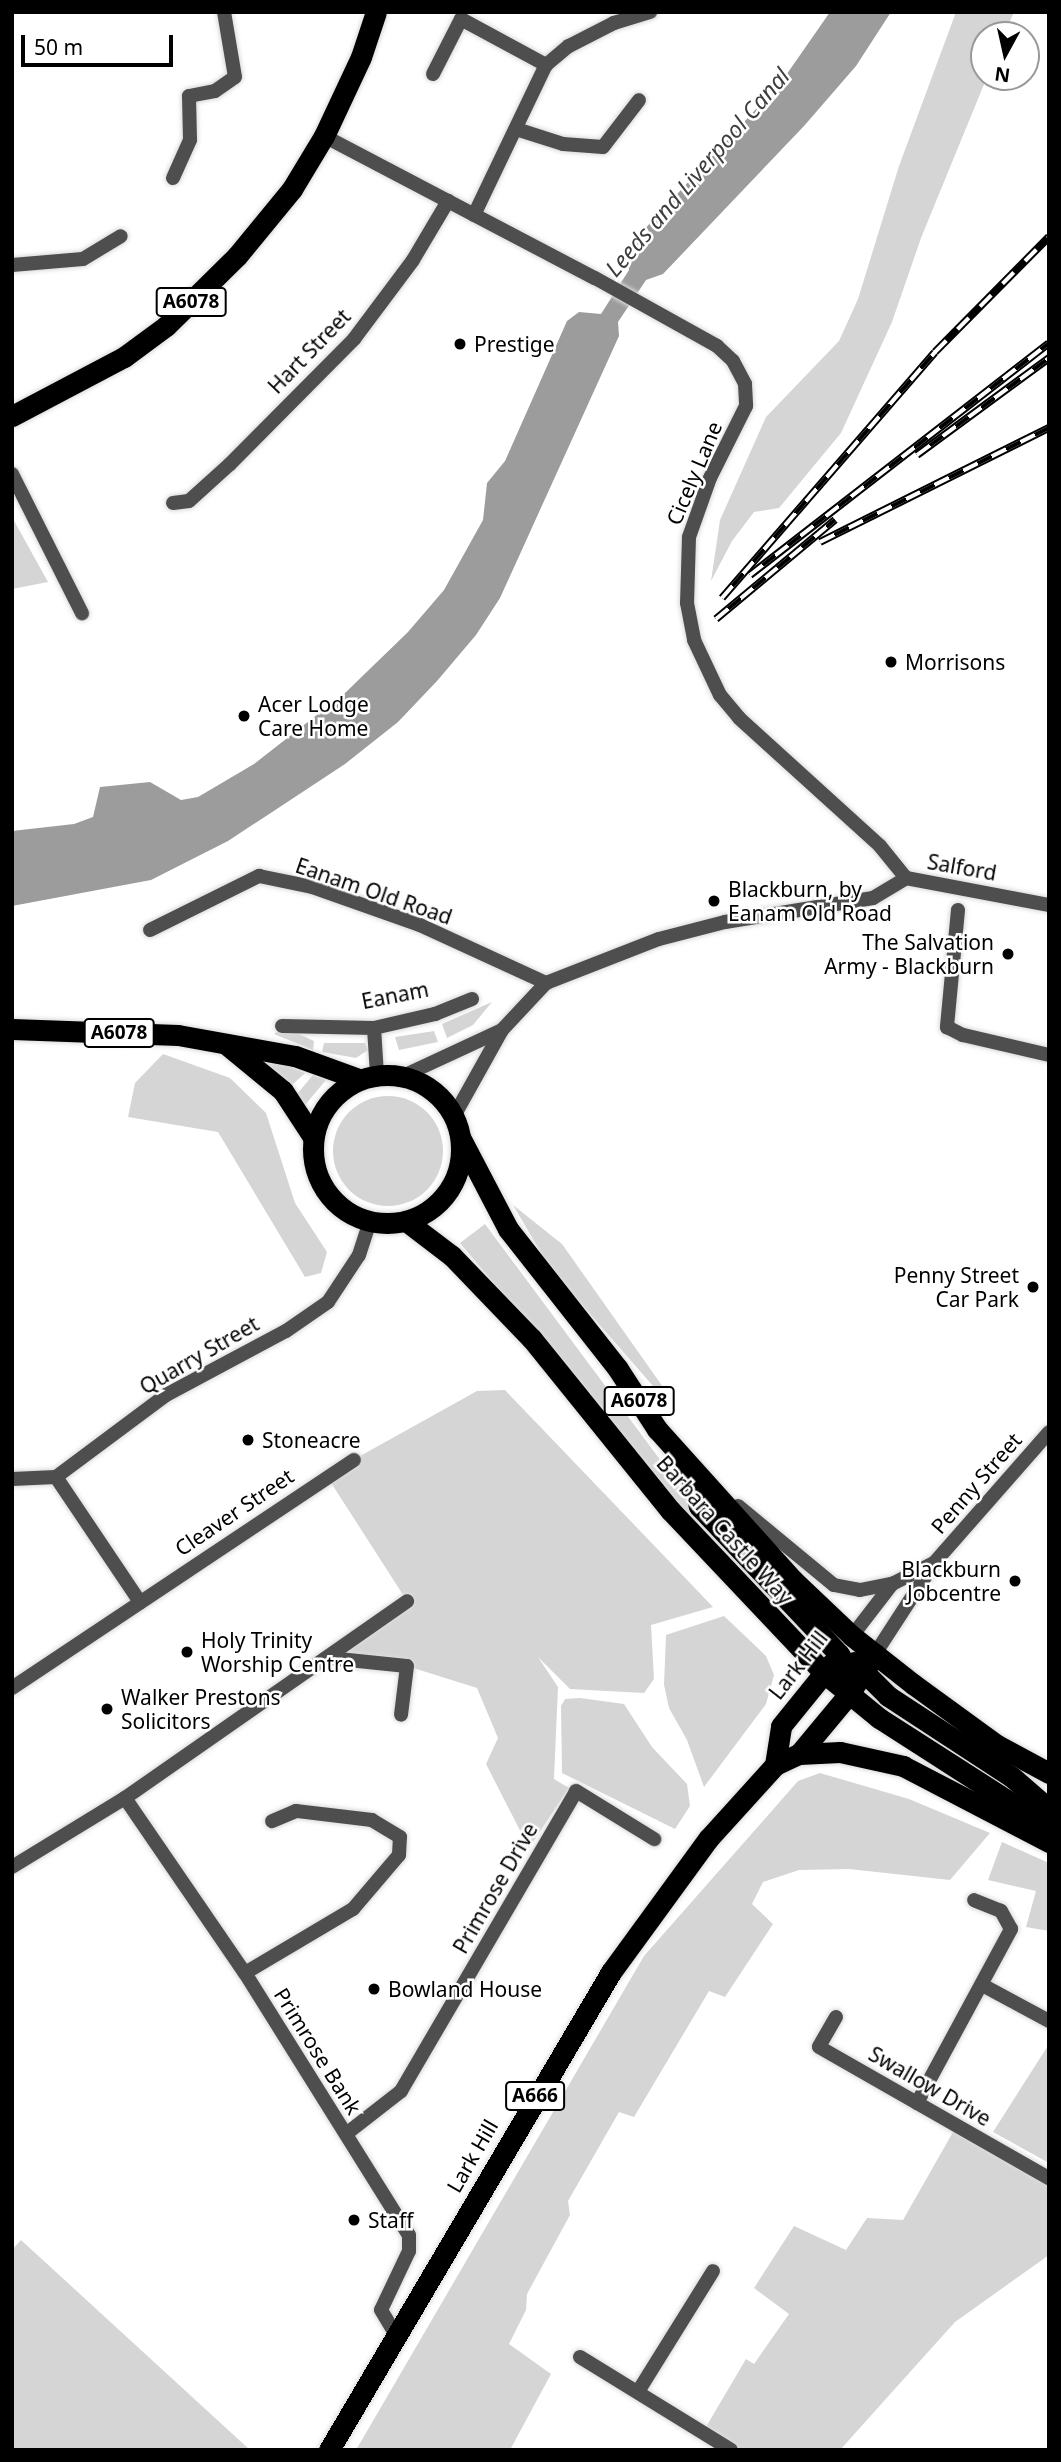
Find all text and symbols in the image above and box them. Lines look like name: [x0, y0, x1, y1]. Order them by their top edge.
scale bar: [24, 21, 177, 65]
north arrow: [970, 21, 1040, 91]
text: 50 m: [34, 33, 83, 61]
text: N: [993, 61, 1012, 89]
water label: Leeds and Liverpool Canal: [599, 62, 795, 282]
road number: A6078: [154, 286, 228, 318]
street label: Hart Street: [263, 304, 355, 398]
place label: Prestige: [474, 331, 555, 357]
marker: Prestige: [452, 336, 468, 352]
street label: Cicely Lane: [661, 418, 727, 528]
place label: Morrisons: [905, 649, 1005, 675]
marker: Morrisons: [883, 654, 899, 670]
place label: Acer Lodge Care Home: [258, 691, 369, 741]
marker: Acer Lodge Care Home: [236, 708, 252, 724]
street label: Salford: [925, 849, 999, 885]
street label: Eanam Old Road: [292, 852, 456, 930]
place label: Blackburn, by Eanam Old Road: [728, 876, 892, 926]
marker: Blackburn, by Eanam Old Road: [706, 893, 722, 909]
place label: The Salvation Army - Blackburn: [824, 929, 994, 979]
marker: The Salvation Army - Blackburn: [1000, 946, 1016, 962]
street label: Eanam: [359, 976, 431, 1014]
road number: A6078: [82, 1018, 156, 1049]
place label: Penny Street Car Park: [894, 1262, 1019, 1312]
marker: Penny Street Car Park: [1025, 1279, 1041, 1295]
street label: Quarry Street: [135, 1311, 263, 1399]
road number: A6078: [602, 1386, 676, 1416]
place label: Stoneacre: [262, 1427, 361, 1453]
street label: Penny Street: [925, 1427, 1027, 1539]
marker: Stoneacre: [240, 1432, 256, 1448]
street label: Barbara Castle Way: [652, 1450, 798, 1610]
street label: Cleaver Street: [170, 1463, 298, 1561]
place label: Blackburn Jobcentre: [901, 1556, 1001, 1606]
marker: Blackburn Jobcentre: [1007, 1573, 1023, 1589]
street label: Lark Hill: [763, 1626, 833, 1704]
place label: Holy Trinity Worship Centre: [201, 1627, 354, 1677]
marker: Holy Trinity Worship Centre: [179, 1644, 195, 1660]
place label: Walker Prestons Solicitors: [121, 1684, 281, 1734]
marker: Walker Prestons Solicitors: [99, 1701, 115, 1717]
street label: Primrose Drive: [447, 1818, 543, 1958]
place label: Bowland House: [388, 1976, 542, 2002]
marker: Bowland House: [366, 1981, 382, 1997]
street label: Primrose Bank: [269, 1983, 367, 2119]
street label: Swallow Drive: [864, 2041, 996, 2131]
road number: A666: [504, 2080, 566, 2112]
street label: Lark Hill: [441, 2115, 503, 2197]
place label: Staff: [368, 2207, 413, 2233]
marker: Staff: [346, 2212, 362, 2228]

